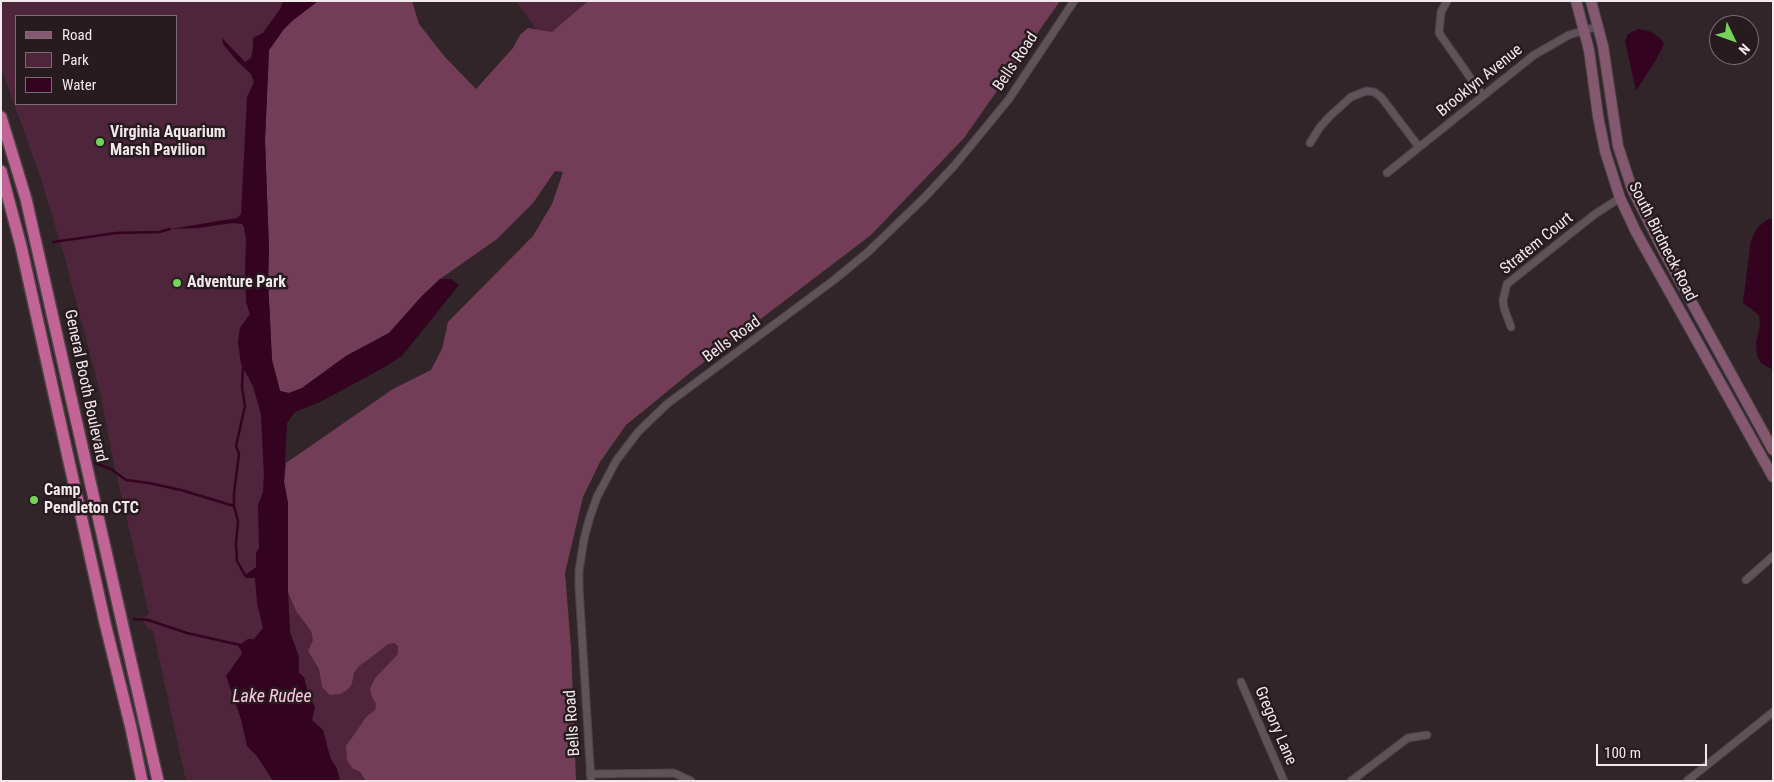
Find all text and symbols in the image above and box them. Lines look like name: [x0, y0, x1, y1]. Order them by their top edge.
legend: [15, 15, 178, 105]
north arrow: [1709, 15, 1759, 65]
text: Road: [62, 26, 92, 44]
street label: Bells Road: [989, 29, 1043, 95]
street label: Brooklyn Avenue: [1433, 41, 1527, 121]
text: N: [1736, 41, 1753, 58]
text: Park: [62, 51, 89, 69]
text: Water: [62, 76, 96, 94]
place label: Virginia Aquarium Marsh Pavilion: [110, 123, 226, 161]
marker: Virginia Aquarium Marsh Pavilion: [94, 136, 106, 148]
street label: South Birdneck Road: [1624, 179, 1700, 305]
street label: Stratem Court: [1497, 209, 1577, 279]
place label: Adventure Park: [187, 273, 286, 293]
marker: Adventure Park: [171, 277, 183, 289]
street label: General Booth Boulevard: [59, 308, 111, 464]
street label: Bells Road: [699, 313, 765, 367]
place label: Camp Pendleton CTC: [44, 481, 139, 519]
marker: Camp Pendleton CTC: [28, 494, 40, 506]
street label: Gregory Lane: [1250, 684, 1300, 768]
water label: Lake Rudee: [232, 686, 312, 708]
street label: Bells Road: [561, 689, 585, 757]
scale bar: [1599, 734, 1710, 766]
text: 100 m: [1604, 744, 1641, 762]

